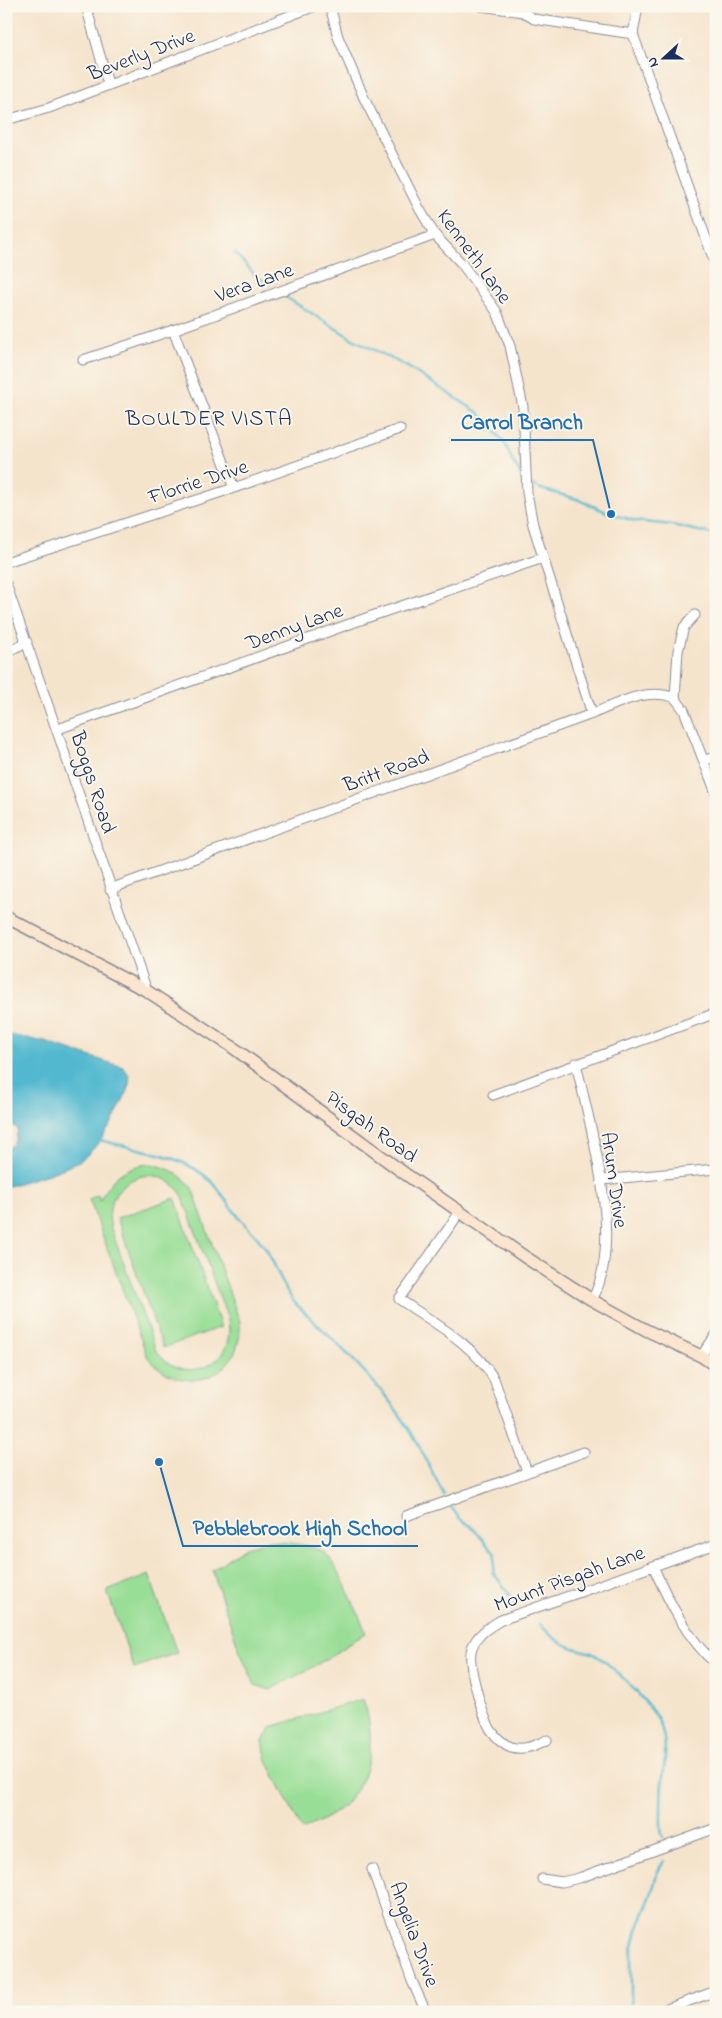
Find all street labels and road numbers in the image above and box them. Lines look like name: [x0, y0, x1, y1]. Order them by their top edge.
street label: Beverly Drive: [83, 21, 201, 92]
street label: Kenneth Lane: [429, 204, 518, 311]
street label: Vera Lane: [210, 256, 299, 312]
street label: Florrie Drive: [144, 452, 253, 513]
street label: Denny Lane: [241, 596, 349, 662]
street label: Boggs Road: [59, 727, 123, 838]
street label: Britt Road: [339, 742, 434, 802]
street label: Pisgah Road: [318, 1084, 423, 1173]
street label: Arum Drive: [591, 1130, 635, 1231]
street label: Mount Pisgah Lane: [490, 1538, 651, 1623]
street label: Angelia Drive: [378, 1878, 446, 1993]

